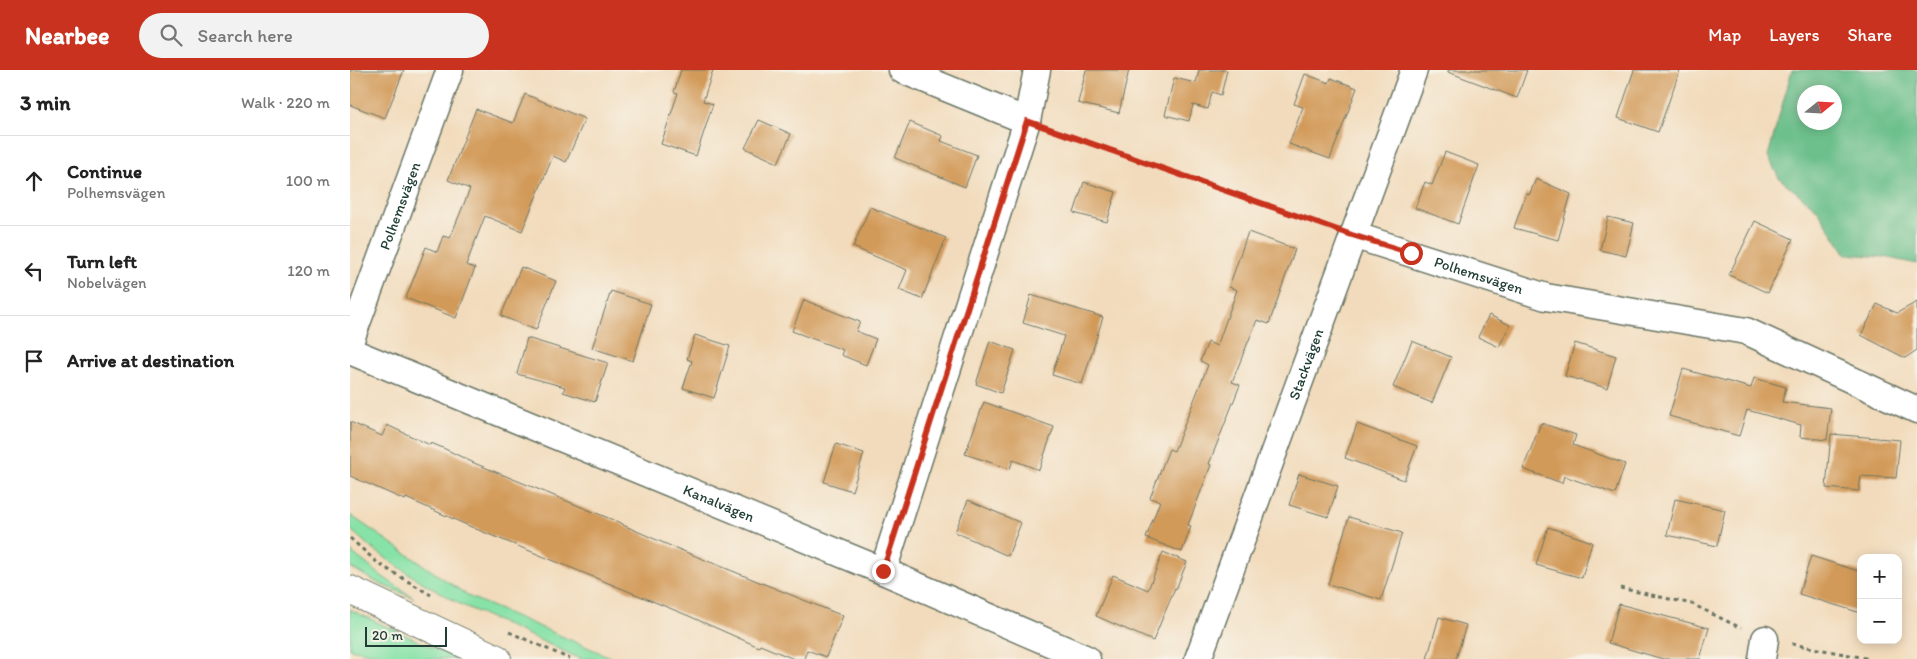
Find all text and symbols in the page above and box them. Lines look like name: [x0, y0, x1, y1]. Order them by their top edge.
search box: [139, 13, 489, 58]
text: Nearbee: [25, 21, 109, 50]
icon: search: [157, 21, 185, 49]
text: Search here: [197, 24, 293, 47]
text: Map: [1708, 24, 1741, 46]
text: Layers: [1769, 24, 1819, 46]
text: Share: [1847, 24, 1892, 46]
north arrow: [1797, 85, 1842, 130]
text: 3 min: [20, 90, 70, 115]
text: Walk · 220 m: [241, 93, 330, 112]
street label: Polhemsvägen: [376, 159, 425, 252]
text: Continue: [67, 160, 142, 183]
icon: ahead: [20, 167, 48, 195]
text: 100 m: [286, 171, 330, 190]
text: Polhemsvägen: [67, 183, 165, 202]
route start: [1400, 242, 1423, 265]
text: Turn left: [67, 250, 137, 273]
street label: Polhemsvägen: [1432, 253, 1526, 298]
icon: left: [20, 257, 48, 285]
text: 120 m: [287, 261, 330, 280]
text: Nobelvägen: [67, 273, 147, 292]
street label: Stackvägen: [1285, 326, 1328, 402]
icon: arrive: [20, 347, 48, 375]
text: Arrive at destination: [67, 349, 234, 372]
street label: Kanalvägen: [681, 481, 757, 526]
map controls: [1857, 554, 1902, 644]
button: +: [1857, 554, 1902, 599]
route end: [872, 560, 895, 583]
button: −: [1857, 599, 1902, 644]
scale bar: [365, 624, 448, 647]
text: 20 m: [372, 627, 403, 644]

